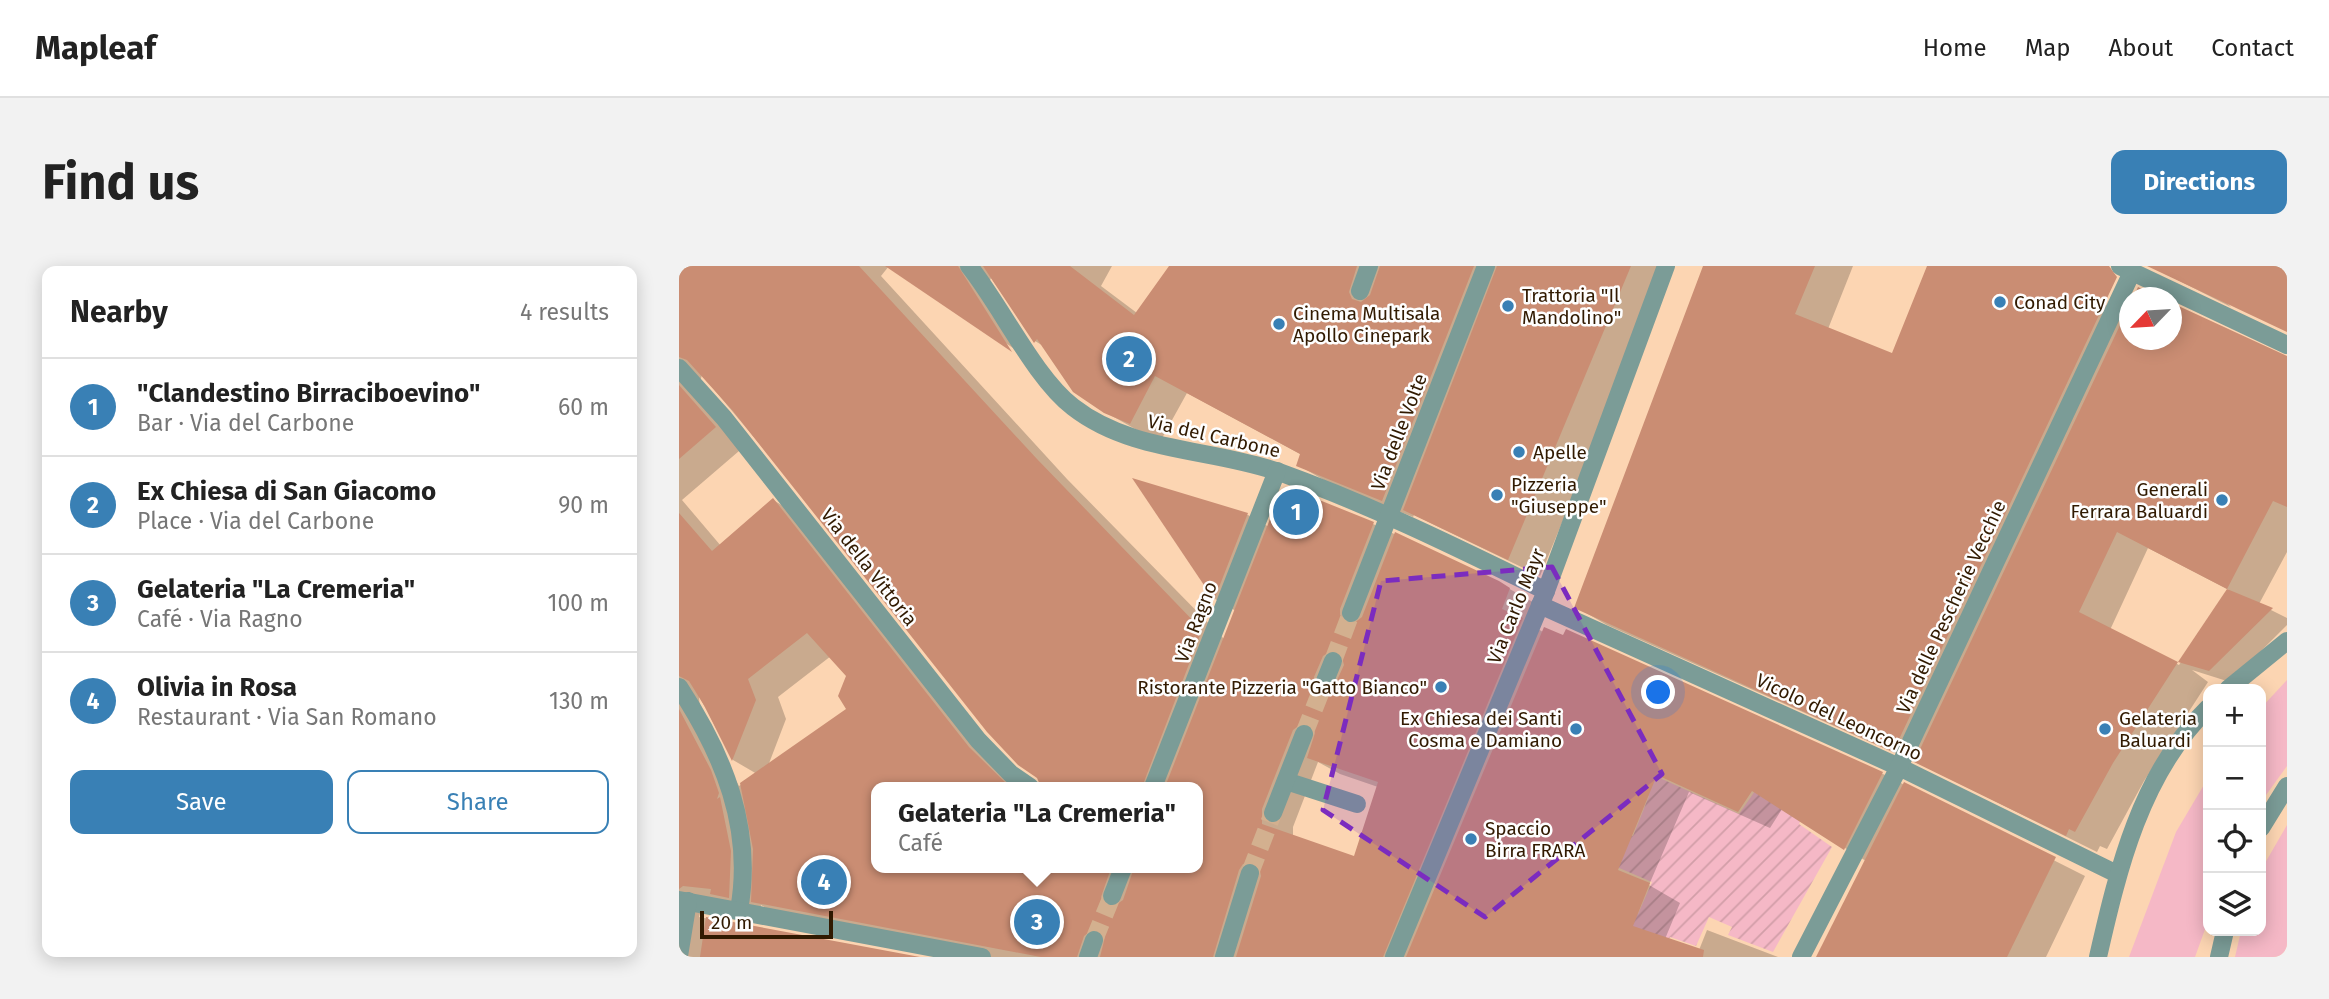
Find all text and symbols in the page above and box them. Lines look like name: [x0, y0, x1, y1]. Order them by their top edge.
text: Mapleaf: [35, 28, 156, 68]
text: Home: [1923, 34, 1987, 62]
text: Map: [2025, 34, 2071, 62]
text: About: [2109, 34, 2173, 62]
text: Contact: [2211, 34, 2294, 62]
button: Directions: [2111, 150, 2287, 214]
text: Find us: [42, 153, 199, 212]
place label: Trattoria "Il Mandolino": [1522, 284, 1621, 329]
north arrow: [2119, 287, 2182, 350]
place label: Conad City: [2014, 291, 2106, 314]
text: Nearby: [70, 294, 168, 330]
marker: Conad City: [1992, 294, 2008, 310]
text: 4 results: [520, 298, 609, 326]
marker: Trattoria "Il Mandolino": [1500, 298, 1516, 314]
place label: Cinema Multisala Apollo Cinepark: [1293, 302, 1440, 347]
marker: Cinema Multisala Apollo Cinepark: [1271, 316, 1287, 332]
pin: 2: [1106, 333, 1152, 385]
street label: Via delle Volte: [1366, 370, 1432, 494]
text: "Clandestino Birraciboevino": [137, 378, 480, 409]
text: 1: [88, 393, 98, 421]
text: 60 m: [558, 393, 609, 421]
text: Bar · Via del Carbone: [137, 409, 354, 437]
street label: Via del Carbone: [1145, 410, 1283, 462]
place label: Apelle: [1533, 441, 1587, 464]
marker: Apelle: [1511, 444, 1527, 460]
place label: Pizzeria "Giuseppe": [1511, 473, 1607, 518]
text: Ex Chiesa di San Giacomo: [137, 476, 436, 507]
place label: Generali Ferrara Baluardi: [2070, 478, 2208, 523]
pin: 1: [1273, 486, 1319, 538]
marker: Pizzeria "Giuseppe": [1489, 487, 1505, 503]
text: 2: [87, 491, 99, 519]
text: 90 m: [558, 491, 609, 519]
marker: Generali Ferrara Baluardi: [2214, 492, 2230, 508]
street label: Via delle Pescherie Vecchie: [1891, 497, 2011, 717]
street label: Via della Vittoria: [816, 504, 922, 630]
text: Place · Via del Carbone: [137, 507, 374, 535]
street label: Via Carlo Mayr: [1482, 544, 1550, 667]
text: Gelateria "La Cremeria": [137, 574, 415, 605]
street label: Via Ragno: [1170, 578, 1222, 666]
text: 3: [87, 589, 99, 617]
text: 100 m: [548, 589, 609, 617]
text: Café · Via Ragno: [137, 605, 303, 633]
street label: Vicolo del Leoncorno: [1752, 668, 1926, 766]
text: Olivia in Rosa: [137, 672, 297, 703]
your location: [1641, 675, 1675, 709]
place label: Ristorante Pizzeria "Gatto Bianco": [1137, 676, 1427, 699]
marker: Ristorante Pizzeria "Gatto Bianco": [1433, 679, 1449, 695]
map controls: [2203, 684, 2266, 936]
button: +: [2203, 684, 2266, 747]
text: 4: [87, 687, 100, 715]
text: 130 m: [549, 687, 609, 715]
text: Restaurant · Via San Romano: [137, 703, 437, 731]
place label: Ex Chiesa dei Santi Cosma e Damiano: [1400, 707, 1562, 752]
place label: Gelateria Baluardi: [2119, 707, 2197, 752]
marker: Ex Chiesa dei Santi Cosma e Damiano: [1568, 721, 1584, 737]
marker: Gelateria Baluardi: [2097, 721, 2113, 737]
button: −: [2203, 747, 2266, 810]
button: Save: [70, 770, 333, 834]
button: Share: [347, 770, 609, 834]
popup: [871, 782, 1203, 873]
text: Gelateria "La Cremeria": [898, 798, 1176, 829]
button: locate: [2203, 810, 2266, 873]
place label: Spaccio Birra FRARA: [1485, 817, 1585, 862]
text: Café: [898, 829, 943, 857]
marker: Spaccio Birra FRARA: [1463, 831, 1479, 847]
pin: 4: [801, 856, 847, 908]
button: layers: [2203, 873, 2266, 936]
pin: 3: [1014, 896, 1060, 948]
scale bar: [700, 908, 833, 940]
text: 20 m: [711, 911, 752, 934]

